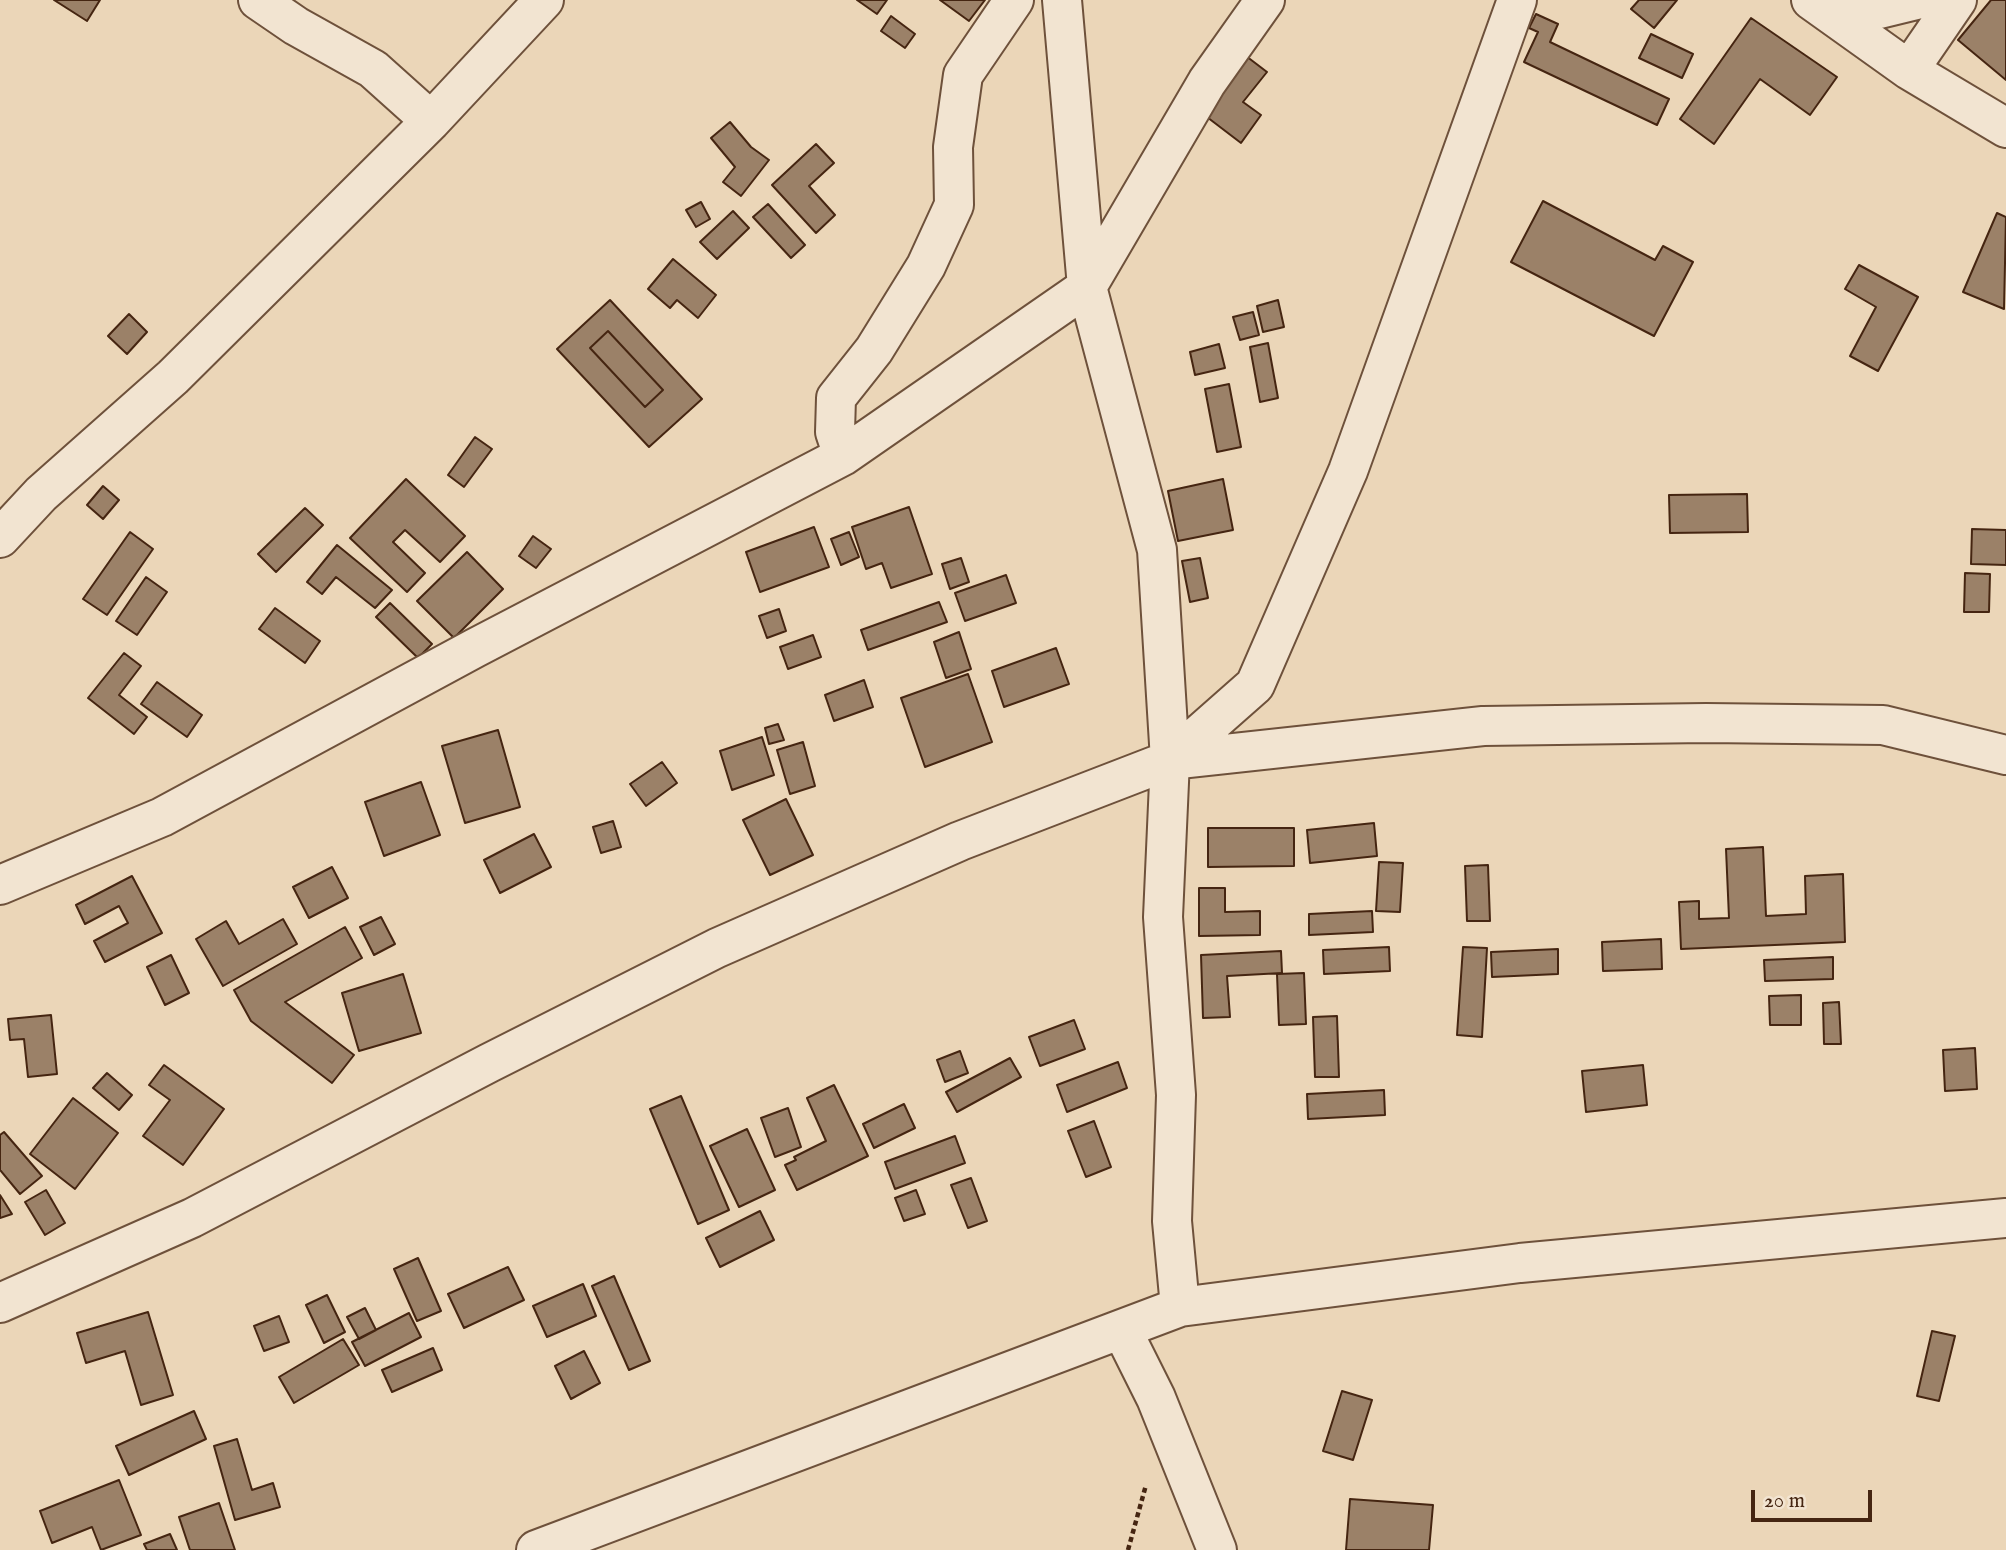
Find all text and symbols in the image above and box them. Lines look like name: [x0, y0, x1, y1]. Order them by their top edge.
scale bar: [1754, 1476, 1875, 1520]
text: 20 m: [1764, 1488, 1805, 1515]

